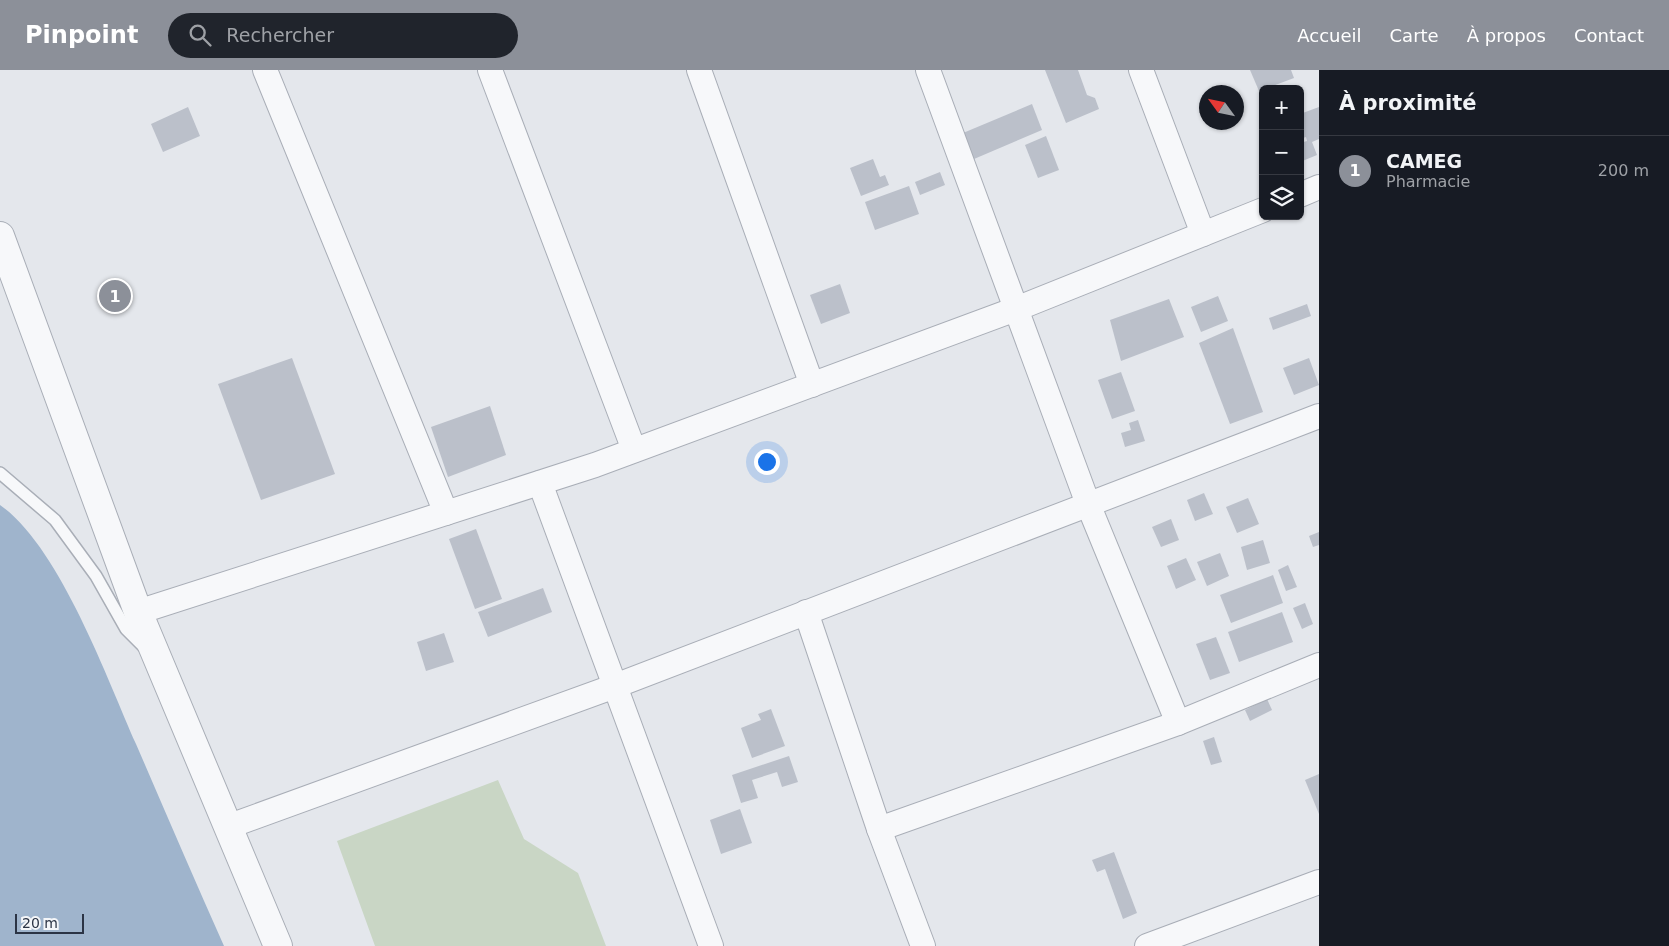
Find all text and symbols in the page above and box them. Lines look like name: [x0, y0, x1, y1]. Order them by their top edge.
search box: [168, 13, 518, 58]
text: Pinpoint: [25, 21, 138, 49]
icon: search: [186, 21, 214, 49]
text: Rechercher: [226, 24, 334, 46]
text: Accueil: [1297, 25, 1362, 46]
text: Carte: [1390, 25, 1439, 46]
text: À propos: [1467, 25, 1546, 46]
text: Contact: [1574, 25, 1644, 46]
north arrow: [1199, 85, 1244, 130]
map controls: [1259, 85, 1304, 220]
button: +: [1259, 85, 1304, 130]
text: À proximité: [1339, 91, 1476, 115]
button: −: [1259, 130, 1304, 175]
text: CAMEG: [1386, 150, 1462, 172]
text: 1: [1349, 161, 1361, 180]
text: 200 m: [1598, 161, 1649, 180]
text: Pharmacie: [1386, 172, 1470, 191]
button: layers: [1259, 175, 1304, 220]
pin: 1: [99, 277, 131, 315]
your location: [754, 449, 780, 475]
scale bar: [15, 911, 84, 934]
text: 20 m: [22, 915, 58, 931]

